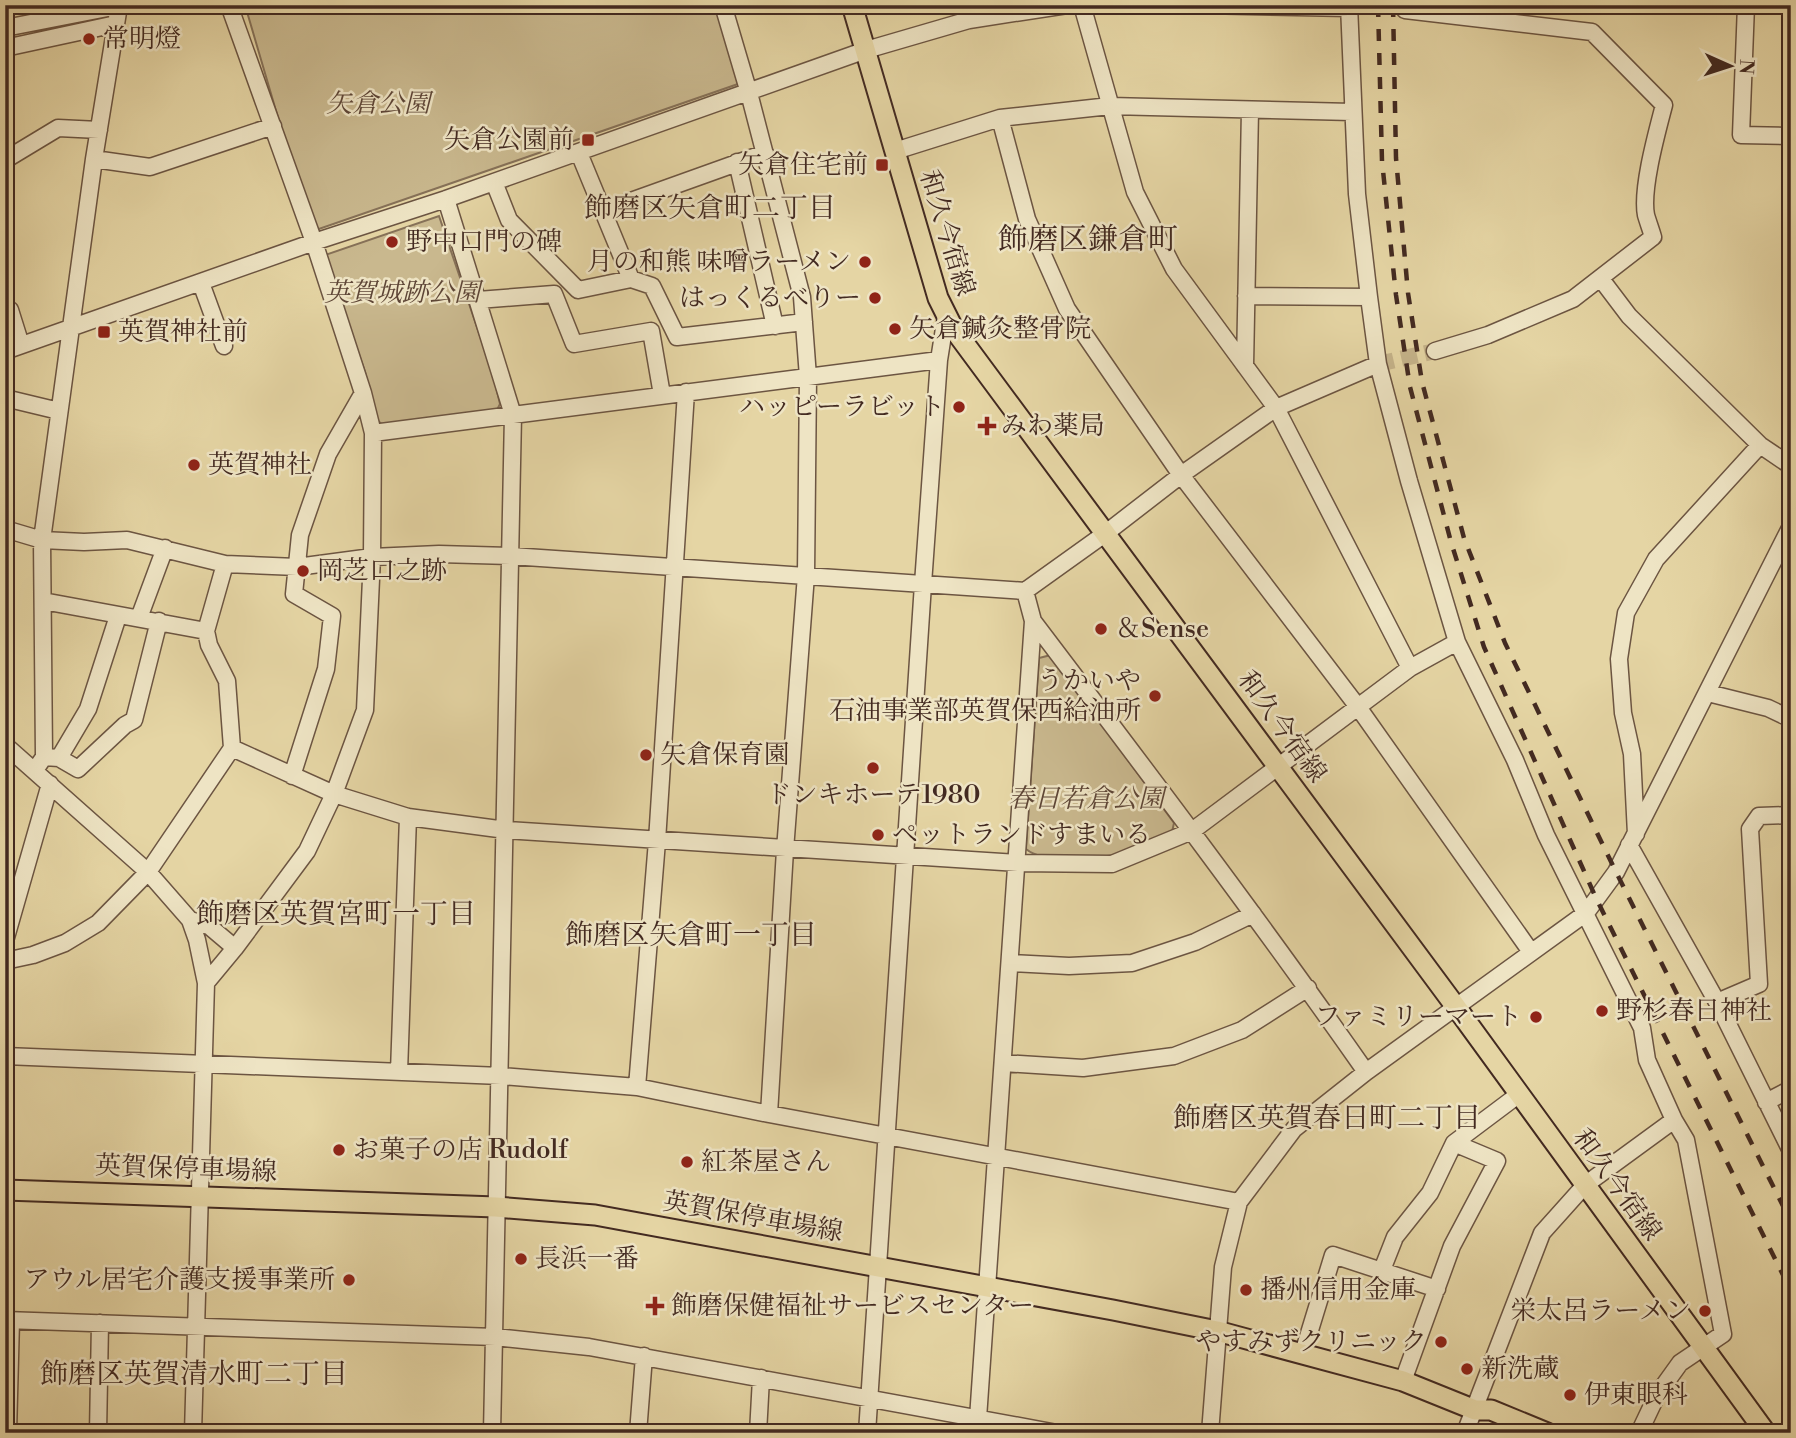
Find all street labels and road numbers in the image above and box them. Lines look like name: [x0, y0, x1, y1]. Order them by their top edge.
street label: 和久今宿線: [913, 166, 981, 300]
street label: 和久今宿線: [1231, 665, 1333, 789]
street label: 和久今宿線: [1566, 1123, 1668, 1247]
street label: 英賀保停車場線: [94, 1150, 278, 1188]
street label: 英賀保停車場線: [661, 1185, 845, 1249]

